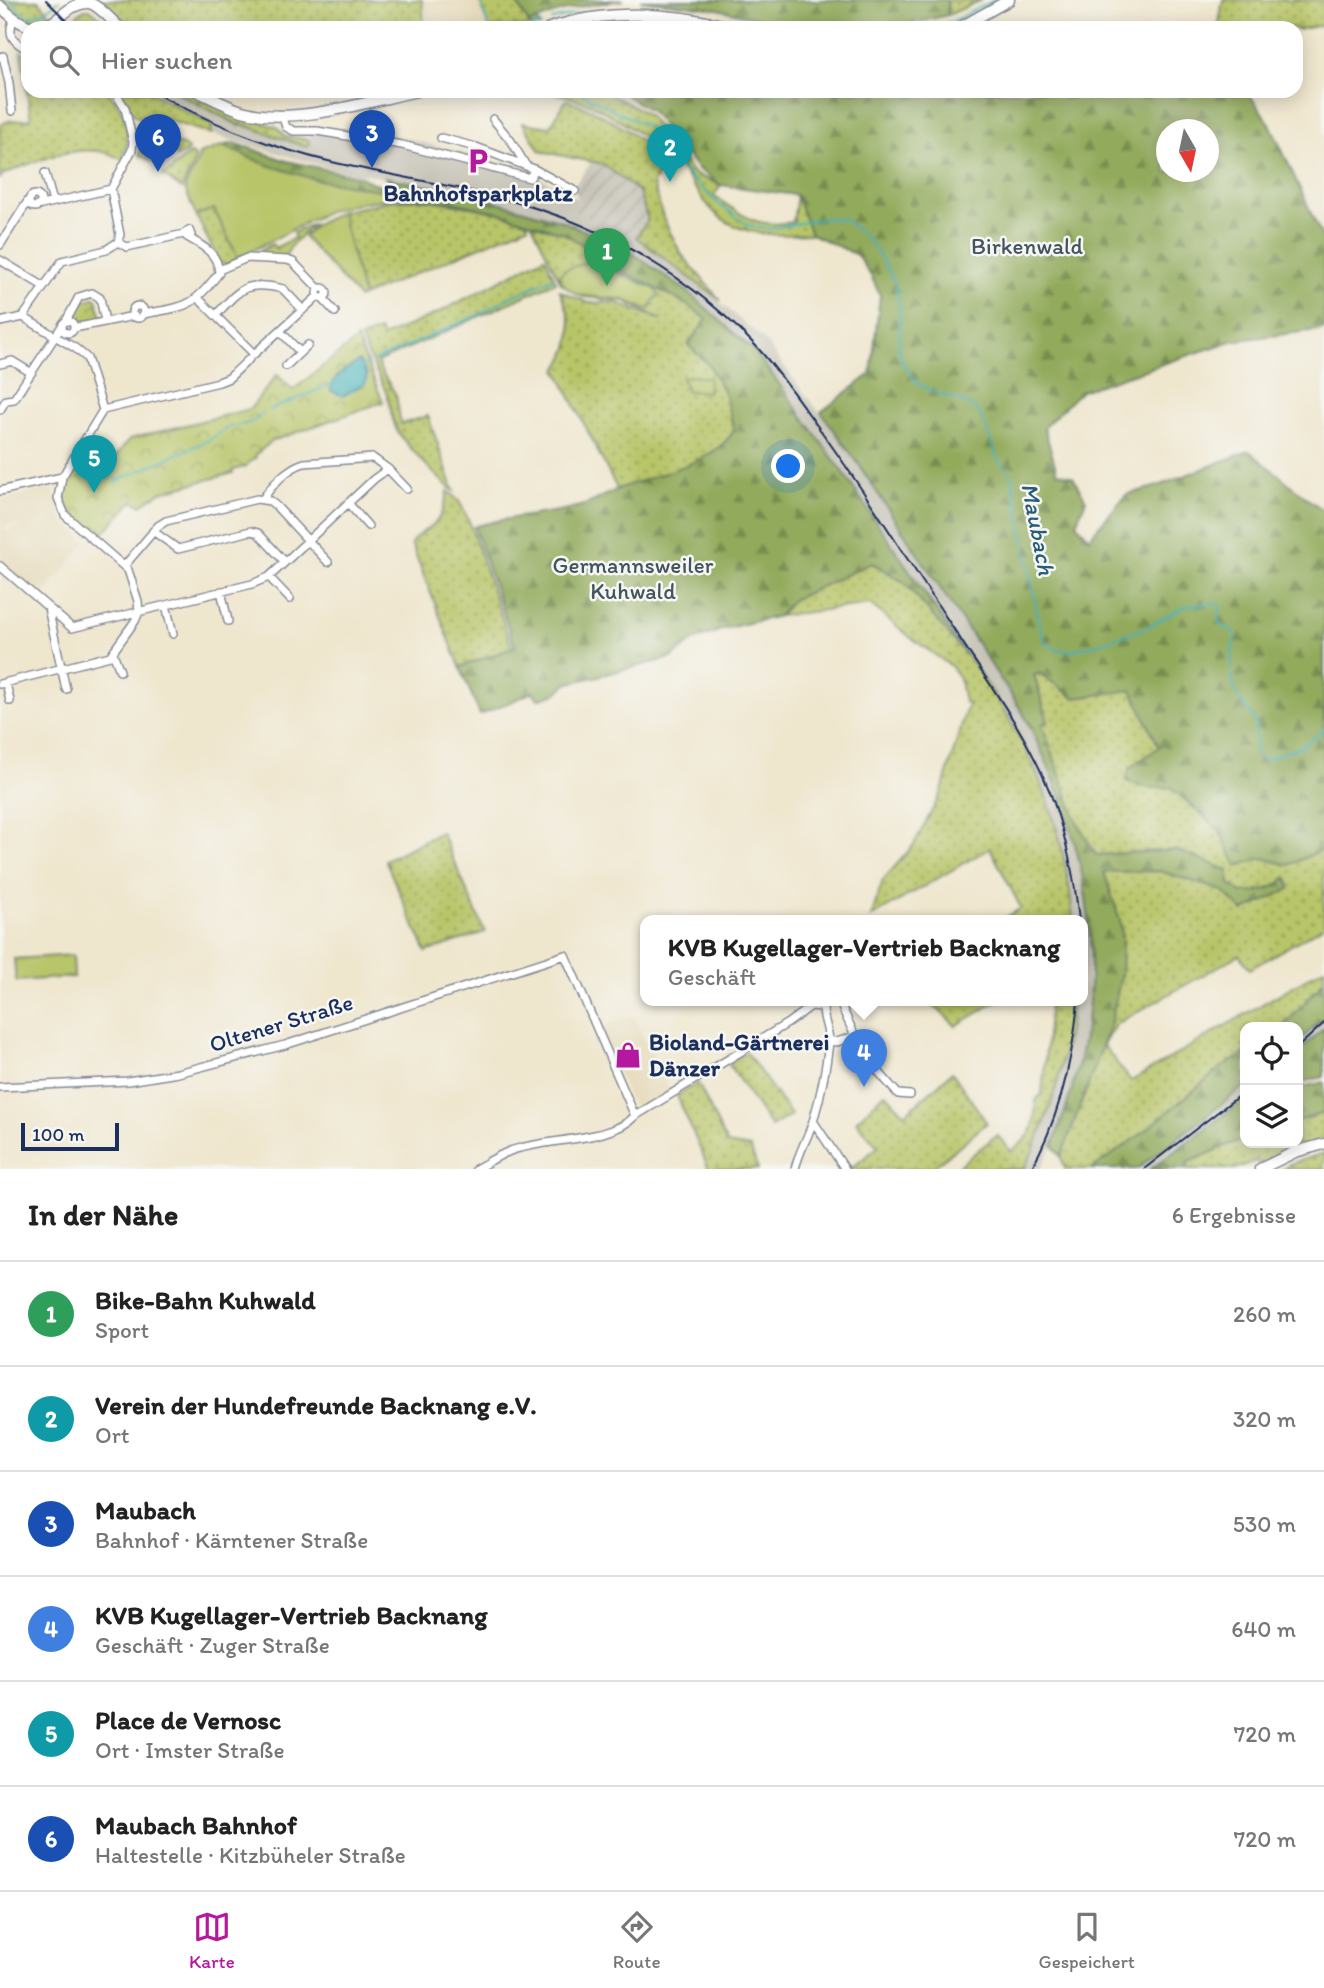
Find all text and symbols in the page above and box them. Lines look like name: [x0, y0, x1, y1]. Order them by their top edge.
search box: [21, 21, 1303, 98]
icon: search: [45, 41, 83, 79]
text: Hier suchen: [101, 44, 233, 76]
pin: 3: [349, 110, 395, 168]
pin: 6: [135, 114, 181, 172]
north arrow: [1156, 119, 1219, 182]
pin: 2: [647, 124, 693, 182]
parking icon: Bahnhofsparkplatz: [463, 146, 493, 176]
place label: Bahnhofsparkplatz: [383, 179, 573, 207]
pin: 1: [584, 228, 630, 286]
park label: Birkenwald: [971, 232, 1084, 260]
pin: 5: [71, 435, 117, 493]
your location: [771, 449, 805, 483]
water label: Maubach: [1015, 480, 1062, 578]
park label: Germannsweiler Kuhwald: [553, 551, 714, 605]
popup: [640, 915, 1088, 1006]
text: KVB Kugellager-Vertrieb Backnang: [668, 931, 1060, 963]
text: Geschäft: [668, 963, 756, 991]
street label: Oltener Straße: [206, 988, 356, 1058]
map controls: [1240, 1022, 1303, 1148]
button: locate: [1240, 1022, 1303, 1085]
place label: Bioland-Gärtnerei Dänzer: [649, 1028, 829, 1082]
pin: 4: [841, 1029, 887, 1087]
shop icon: Bioland-Gärtnerei Dänzer: [613, 1040, 643, 1070]
button: layers: [1240, 1085, 1303, 1148]
scale bar: [21, 1120, 119, 1152]
text: 100 m: [32, 1123, 84, 1146]
text: In der Nähe: [28, 1196, 178, 1233]
text: 6 Ergebnisse: [1172, 1201, 1296, 1229]
text: Bike-Bahn Kuhwald: [95, 1284, 316, 1316]
text: 1: [46, 1300, 56, 1328]
text: 260 m: [1233, 1300, 1296, 1328]
text: Sport: [95, 1316, 149, 1344]
text: Verein der Hundefreunde Backnang e.V.: [95, 1389, 537, 1421]
text: 2: [45, 1405, 57, 1433]
text: 320 m: [1233, 1405, 1296, 1433]
text: Ort: [95, 1421, 129, 1449]
text: Maubach: [95, 1494, 196, 1526]
text: 3: [45, 1510, 57, 1538]
text: 530 m: [1233, 1510, 1296, 1538]
text: Bahnhof · Kärntener Straße: [95, 1526, 368, 1554]
text: KVB Kugellager-Vertrieb Backnang: [95, 1599, 488, 1631]
text: 4: [44, 1615, 58, 1643]
text: 640 m: [1231, 1615, 1296, 1643]
text: Geschäft · Zuger Straße: [95, 1631, 330, 1659]
text: Place de Vernosc: [95, 1704, 281, 1736]
text: 5: [45, 1720, 57, 1748]
text: 720 m: [1234, 1720, 1296, 1748]
text: Ort · Imster Straße: [95, 1736, 285, 1764]
text: Maubach Bahnhof: [95, 1809, 297, 1841]
text: 6: [45, 1825, 57, 1853]
text: 720 m: [1234, 1825, 1296, 1853]
text: Haltestelle · Kitzbüheler Straße: [95, 1841, 406, 1869]
tab: Karte: [189, 1908, 235, 1973]
tab: Route: [613, 1908, 661, 1973]
tab: Gespeichert: [1039, 1908, 1135, 1973]

